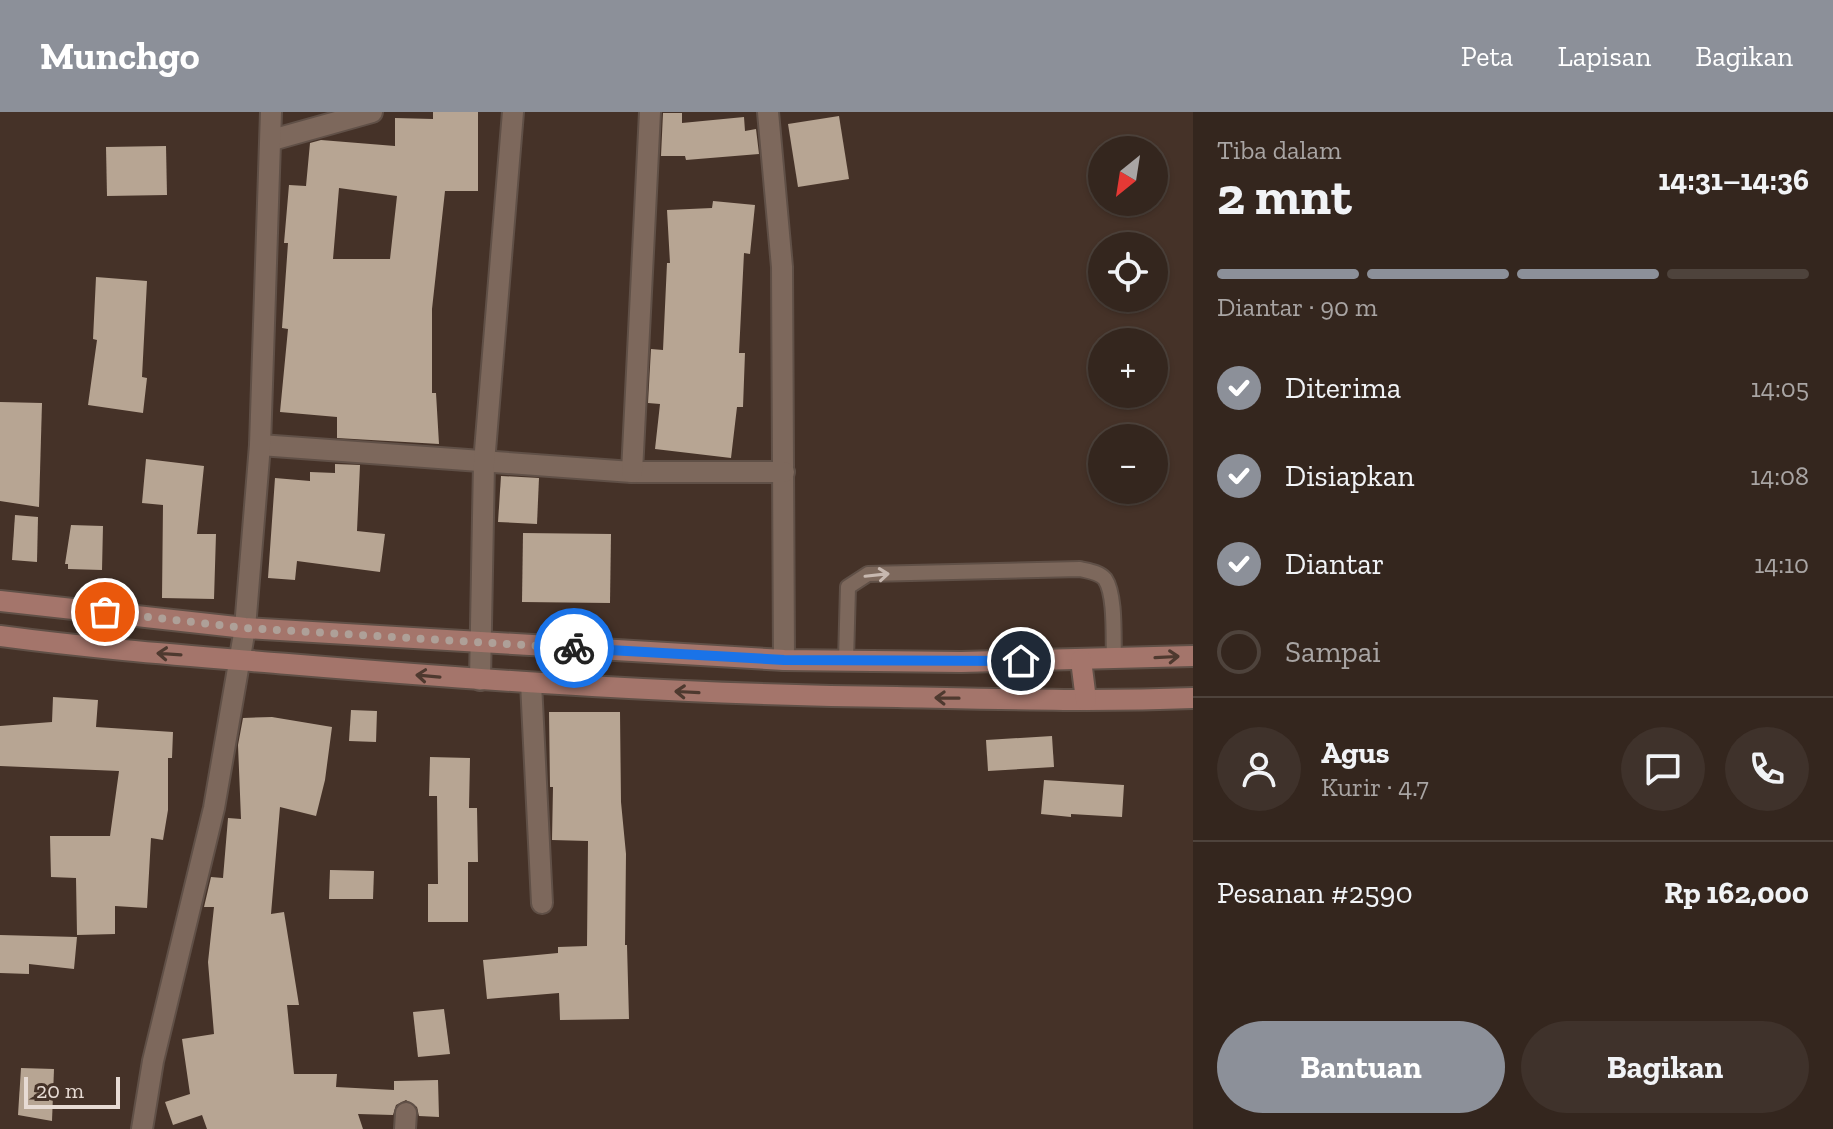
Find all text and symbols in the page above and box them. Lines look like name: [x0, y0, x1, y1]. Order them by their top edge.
text: Munchgo: [40, 33, 200, 79]
text: Peta: [1461, 40, 1513, 73]
text: Lapisan: [1557, 40, 1651, 73]
text: Bagikan: [1695, 40, 1793, 73]
text: Tiba dalam: [1217, 134, 1342, 166]
north arrow: [1088, 136, 1168, 216]
map controls: [1088, 136, 1168, 504]
text: 14:31–14:36: [1658, 162, 1809, 198]
text: 2 mnt: [1217, 165, 1352, 227]
button: locate: [1088, 232, 1168, 312]
text: Diantar · 90 m: [1217, 291, 1377, 323]
button: +: [1088, 328, 1168, 408]
icon: check: [1217, 366, 1261, 410]
text: Diterima: [1285, 370, 1401, 406]
text: 14:05: [1751, 372, 1809, 404]
button: −: [1088, 424, 1168, 504]
icon: check: [1217, 454, 1261, 498]
text: Disiapkan: [1285, 458, 1414, 494]
text: 14:08: [1750, 460, 1809, 492]
icon: check: [1217, 542, 1261, 586]
text: Diantar: [1285, 546, 1384, 582]
text: 14:10: [1754, 548, 1809, 580]
one-way arrow: [863, 567, 890, 582]
pin: [71, 578, 139, 646]
icon: bag: [83, 590, 127, 634]
courier: [534, 608, 614, 688]
icon: bike: [552, 626, 596, 670]
pin: [987, 627, 1055, 695]
text: Sampai: [1285, 634, 1381, 670]
icon: home: [999, 639, 1043, 683]
one-way arrow: [156, 646, 183, 661]
one-way arrow: [1153, 649, 1180, 664]
one-way arrow: [415, 668, 442, 683]
one-way arrow: [674, 684, 701, 699]
one-way arrow: [934, 690, 961, 706]
button: person: [1217, 727, 1301, 811]
button: chat: [1621, 727, 1705, 811]
button: phone: [1725, 727, 1809, 811]
text: Agus: [1321, 735, 1390, 771]
text: Kurir · 4.7: [1321, 771, 1429, 803]
text: Pesanan #2590: [1217, 875, 1413, 911]
text: Rp 162,000: [1664, 875, 1809, 911]
button: Bantuan: [1217, 1021, 1505, 1113]
button: Bagikan: [1521, 1021, 1809, 1113]
scale bar: [24, 1073, 120, 1109]
text: 20 m: [36, 1077, 84, 1104]

